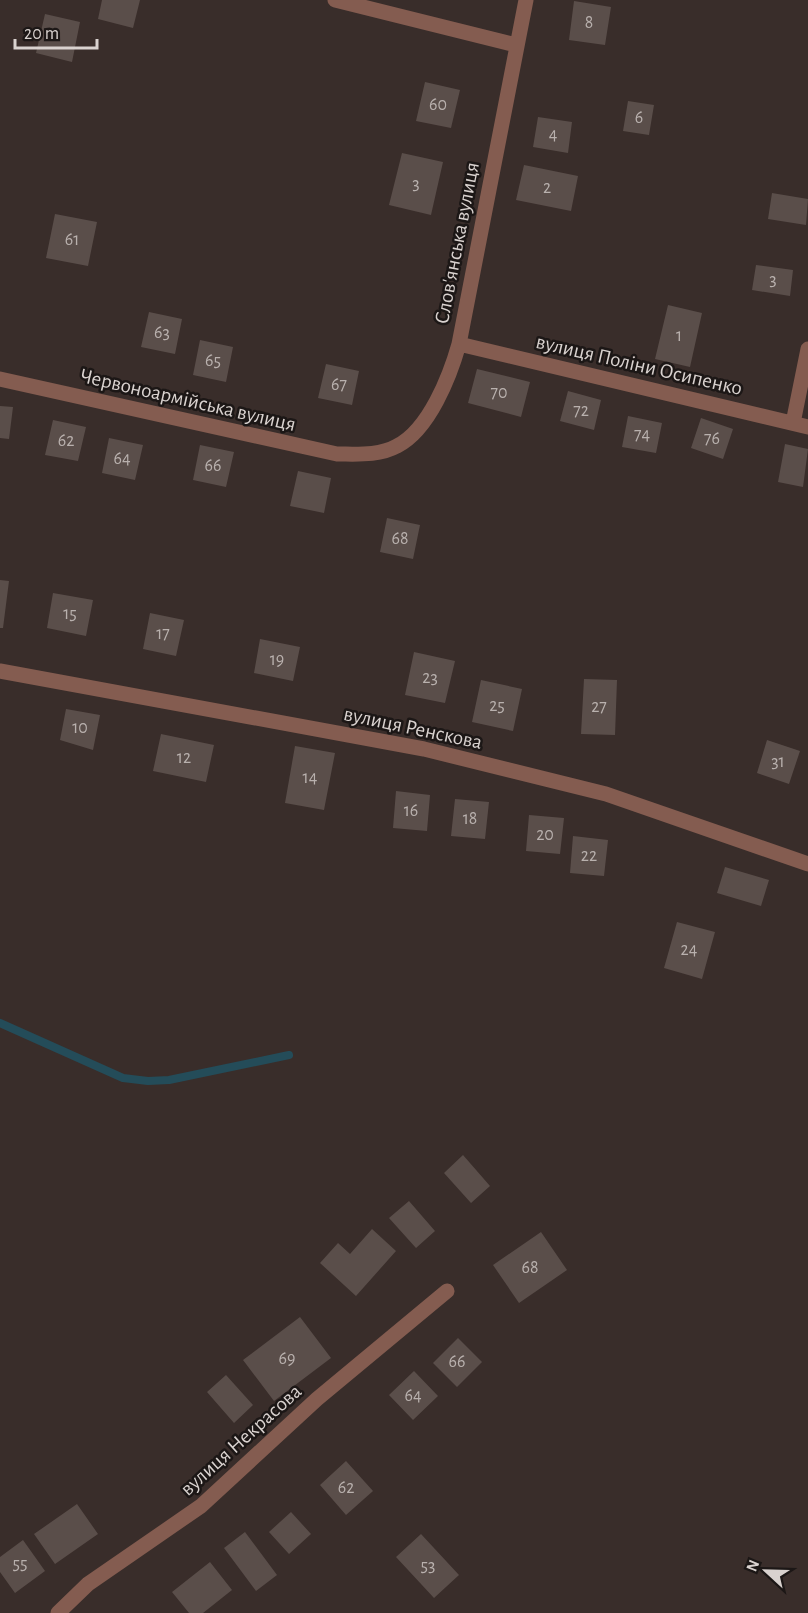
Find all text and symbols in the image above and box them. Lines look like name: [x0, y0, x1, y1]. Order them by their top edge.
scale bar: [15, 12, 98, 50]
house number: 8: [585, 14, 593, 32]
text: 20 m: [24, 25, 59, 43]
house number: 60: [429, 96, 447, 114]
house number: 6: [635, 109, 643, 127]
house number: 4: [549, 126, 558, 144]
street label: Слов'янська вулиця: [431, 160, 483, 326]
house number: 3: [412, 175, 420, 193]
house number: 2: [543, 179, 551, 197]
house number: 61: [65, 231, 79, 249]
house number: 3: [769, 271, 777, 289]
house number: 63: [154, 324, 170, 342]
house number: 1: [676, 327, 682, 345]
street label: вулиця Поліни Осипенко: [534, 331, 744, 399]
house number: 65: [205, 352, 221, 370]
street label: Червоноармійська вулиця: [78, 365, 298, 435]
house number: 67: [331, 376, 347, 394]
house number: 70: [490, 384, 508, 402]
house number: 72: [573, 402, 589, 420]
house number: 74: [634, 426, 650, 444]
house number: 76: [704, 430, 720, 448]
house number: 62: [58, 432, 74, 450]
house number: 64: [113, 450, 131, 468]
house number: 66: [205, 457, 221, 475]
house number: 68: [392, 530, 409, 548]
house number: 15: [63, 605, 77, 623]
house number: 17: [156, 625, 170, 643]
house number: 19: [270, 651, 284, 669]
house number: 23: [422, 669, 438, 687]
house number: 25: [489, 697, 505, 715]
house number: 27: [591, 698, 607, 716]
street label: вулиця Ренскова: [342, 703, 485, 753]
house number: 10: [72, 719, 88, 737]
house number: 12: [177, 749, 191, 767]
house number: 31: [771, 753, 785, 771]
house number: 14: [303, 769, 318, 787]
house number: 16: [404, 802, 418, 820]
house number: 18: [463, 810, 477, 828]
house number: 20: [536, 826, 554, 844]
house number: 22: [581, 847, 597, 865]
house number: 24: [681, 941, 698, 959]
house number: 68: [522, 1259, 539, 1277]
house number: 69: [279, 1350, 295, 1368]
house number: 66: [449, 1353, 465, 1371]
street label: вулиця Некрасова: [176, 1380, 306, 1500]
house number: 64: [404, 1387, 422, 1405]
house number: 62: [338, 1479, 354, 1497]
north arrow: [736, 1541, 796, 1601]
house number: 55: [12, 1555, 28, 1573]
house number: 53: [421, 1557, 435, 1575]
text: N: [744, 1558, 763, 1574]

